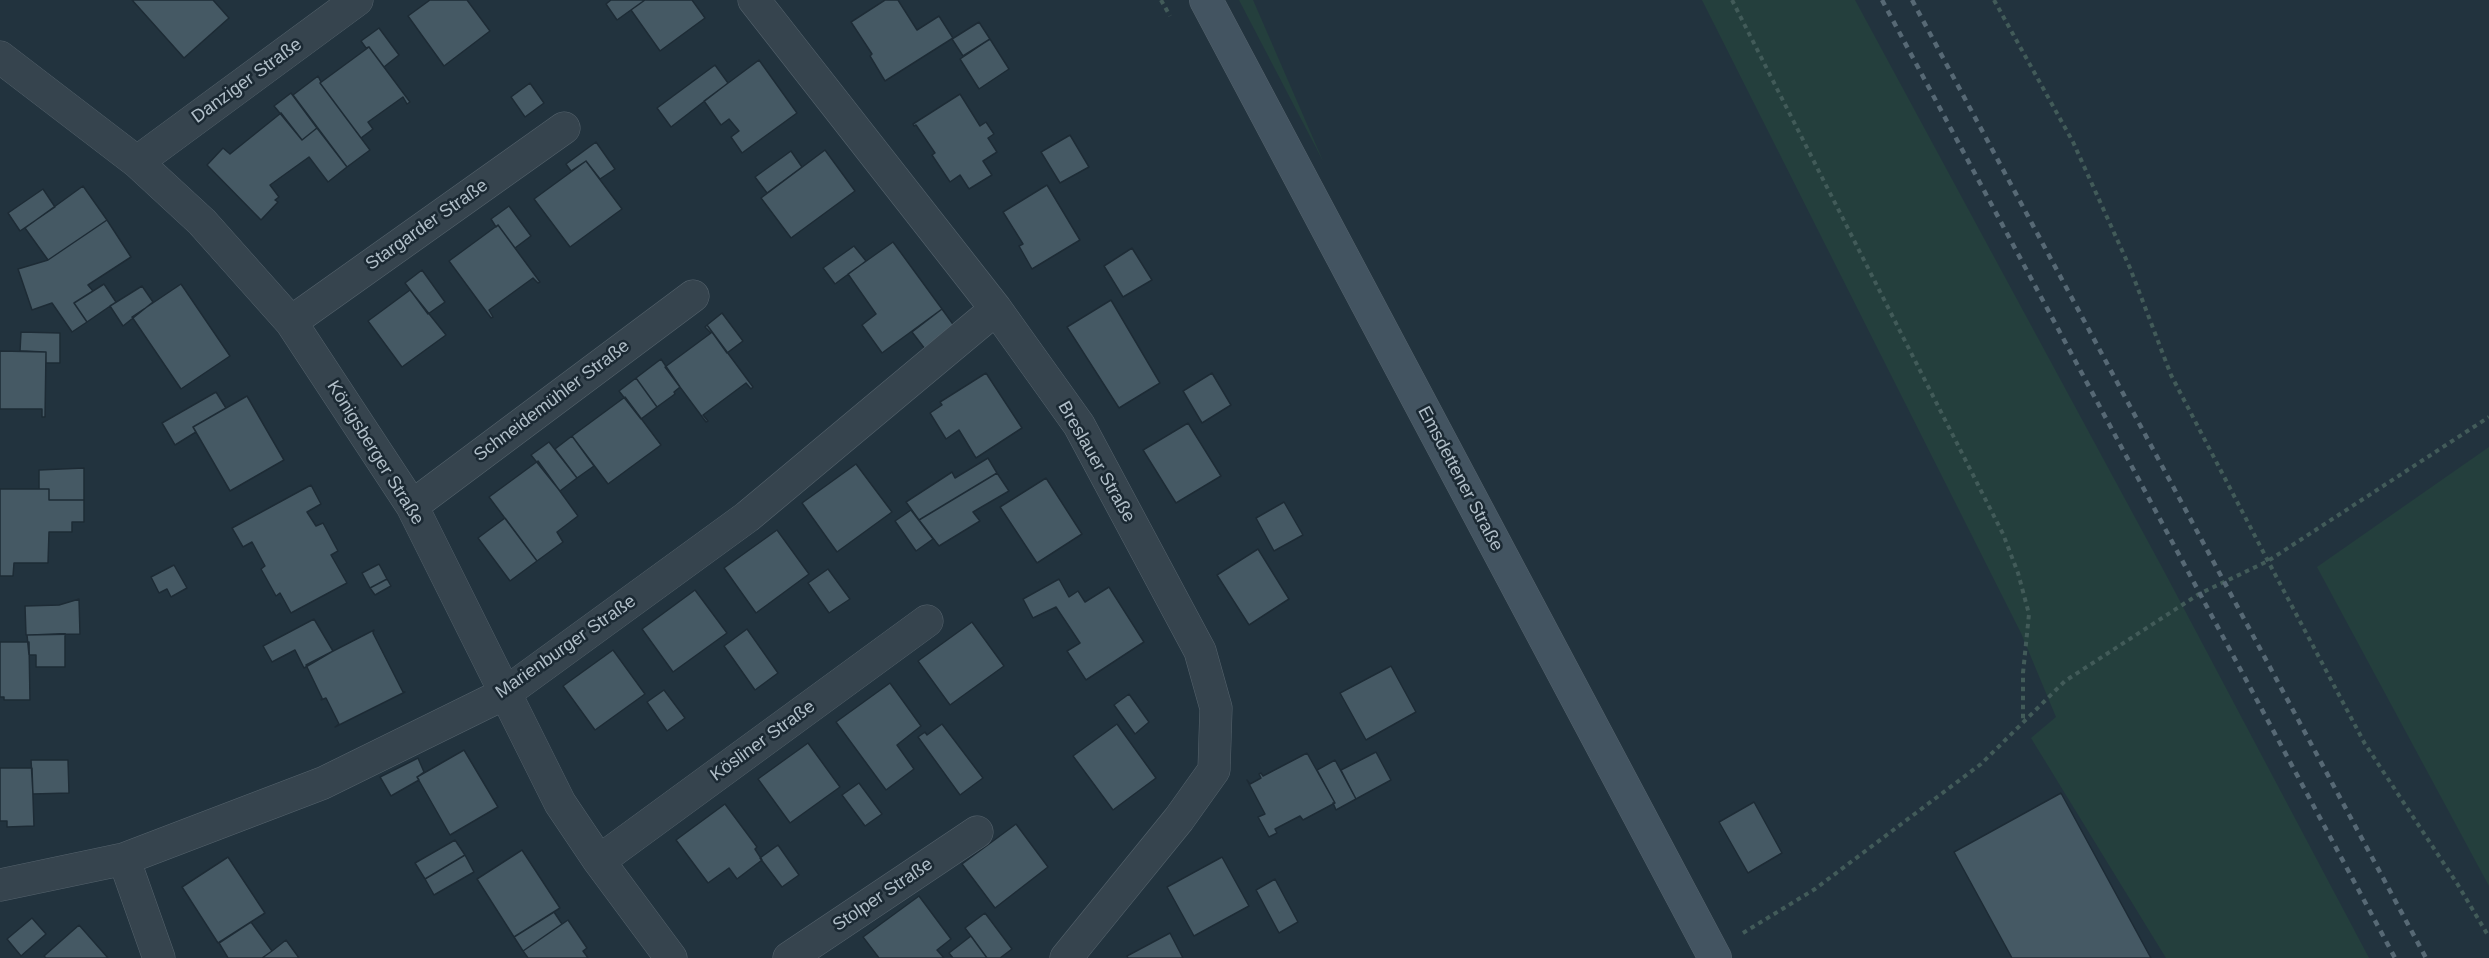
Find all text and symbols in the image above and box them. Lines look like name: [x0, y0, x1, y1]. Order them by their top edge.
street label: Danziger Straße: [188, 34, 306, 128]
street label: Stargarder Straße: [362, 175, 492, 275]
street label: Schneidemühler Straße: [470, 335, 634, 467]
street label: Königsberger Straße: [322, 377, 428, 529]
street label: Breslauer Straße: [1053, 398, 1139, 526]
street label: Emsdettener Straße: [1413, 403, 1507, 555]
street label: Marienburger Straße: [492, 591, 640, 703]
street label: Kösliner Straße: [706, 696, 820, 786]
street label: Stolper Straße: [829, 854, 937, 936]

